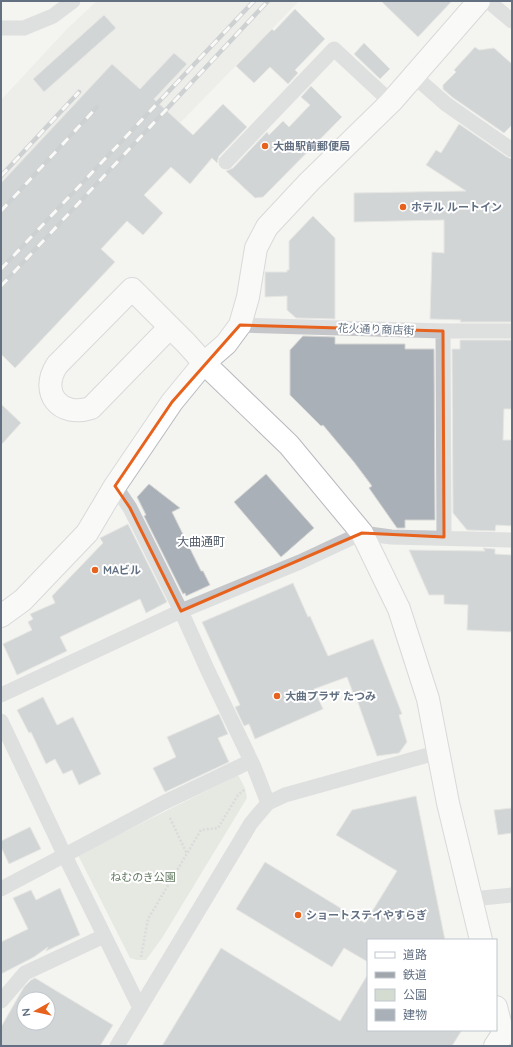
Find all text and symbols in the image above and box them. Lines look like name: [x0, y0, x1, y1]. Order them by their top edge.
place label: 大曲駅前郵便局: [273, 139, 350, 153]
marker: 大曲駅前郵便局: [260, 141, 270, 151]
place label: ホテル ルートイン: [411, 200, 502, 214]
marker: ホテル ルートイン: [398, 202, 408, 212]
street label: 花火通り商店街: [337, 321, 415, 337]
district label: 大曲通町: [177, 534, 225, 549]
place label: MAビル: [103, 563, 141, 577]
marker: MAビル: [90, 565, 100, 575]
place label: 大曲プラザ たつみ: [285, 689, 376, 703]
marker: 大曲プラザ たつみ: [272, 691, 282, 701]
park label: ねむのき公園: [110, 870, 176, 884]
place label: ショートステイやすらぎ: [306, 908, 427, 922]
marker: ショートステイやすらぎ: [293, 910, 303, 920]
legend: [367, 939, 497, 1031]
text: 道路: [403, 947, 427, 962]
text: 鉄道: [403, 967, 427, 982]
text: 公園: [403, 987, 427, 1002]
north arrow: [16, 991, 56, 1031]
text: N: [19, 1007, 34, 1017]
text: 建物: [403, 1007, 427, 1022]

